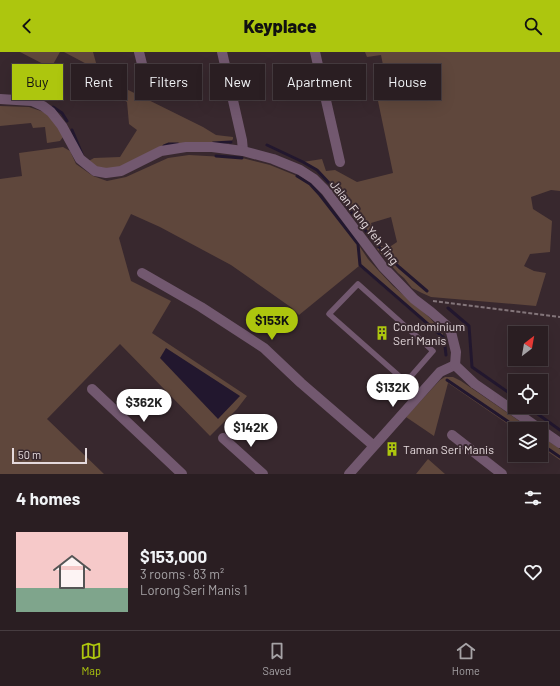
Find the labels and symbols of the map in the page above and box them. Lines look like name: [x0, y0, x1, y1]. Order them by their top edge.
street label: Jalan Fung Yeh Ting: [328, 177, 402, 267]
pin: $153K: [244, 307, 300, 341]
place label: Condominium Seri Manis: [393, 319, 465, 347]
building icon: Condominium Seri Manis: [374, 325, 390, 341]
north arrow: [508, 326, 548, 366]
pin: $132K: [365, 374, 421, 408]
pin: $362K: [116, 389, 172, 423]
pin: $142K: [223, 414, 279, 448]
building icon: Taman Seri Manis: [384, 441, 400, 457]
place label: Taman Seri Manis: [403, 442, 494, 456]
scale bar: [12, 446, 87, 465]

